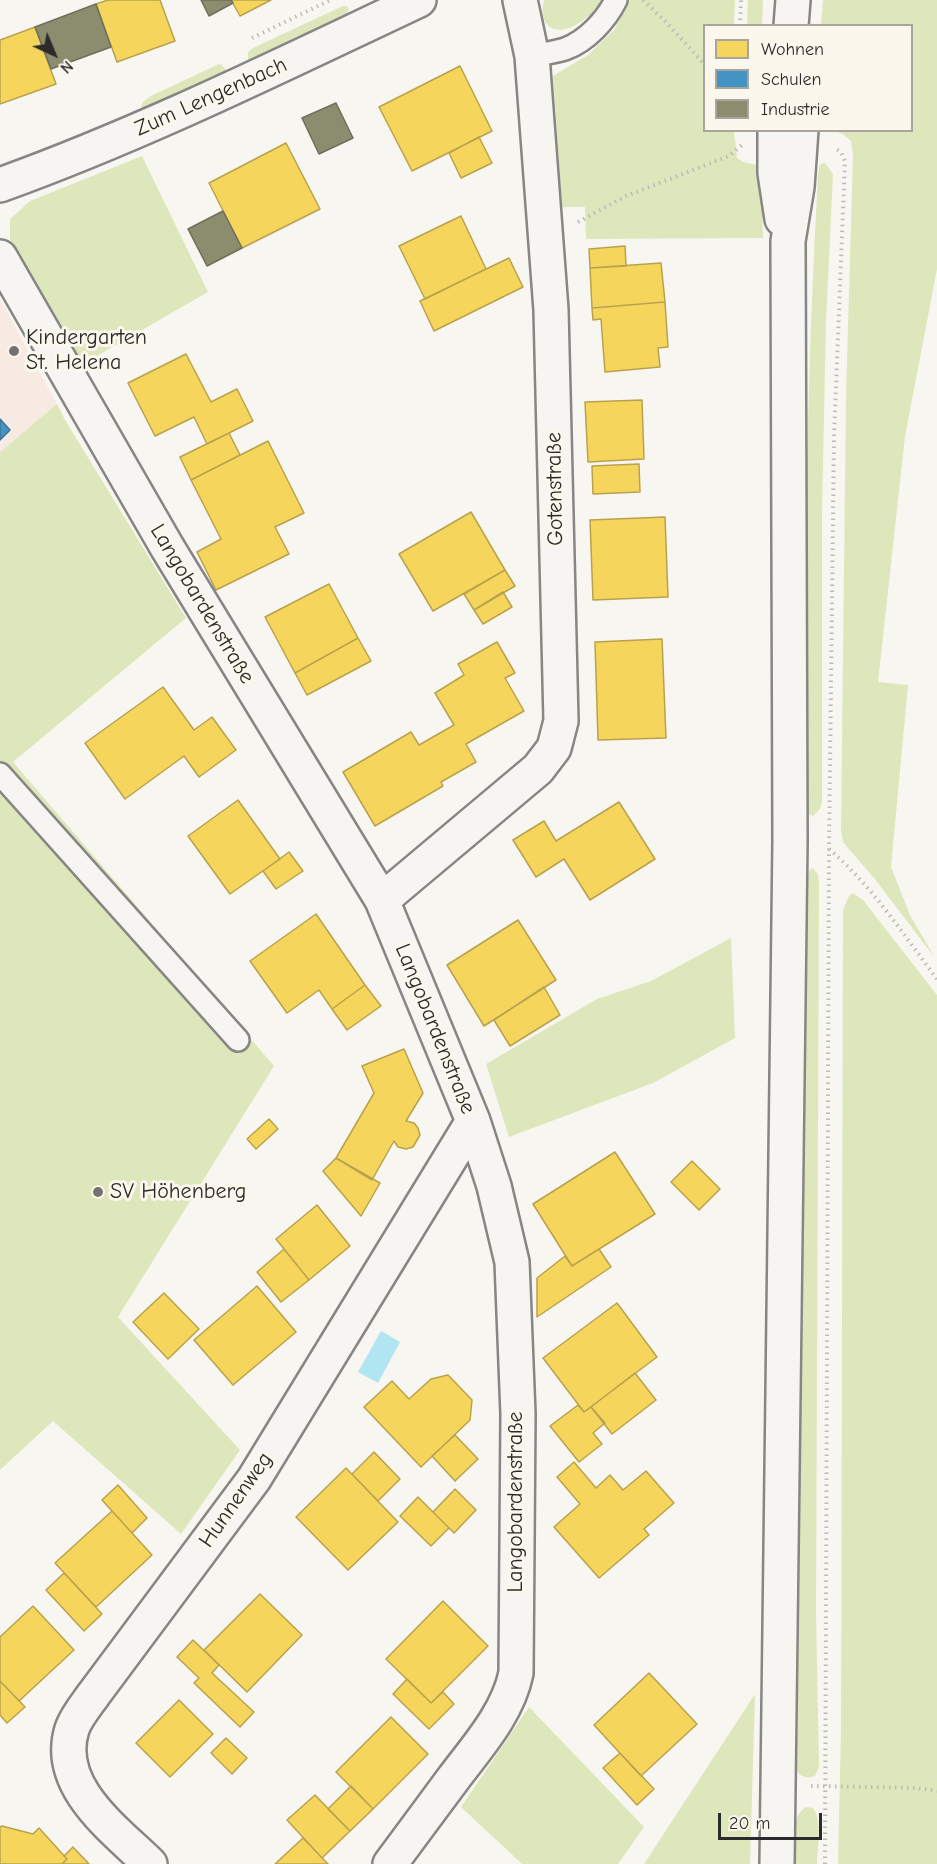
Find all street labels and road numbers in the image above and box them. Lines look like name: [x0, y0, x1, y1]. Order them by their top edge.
street label: Zum Lengenbach: [131, 52, 291, 142]
street label: Gotenstraße: [541, 432, 569, 546]
street label: Langobardenstraße: [144, 520, 260, 688]
street label: Langobardenstraße: [389, 940, 481, 1118]
street label: Langobardenstraße: [503, 1411, 529, 1593]
street label: Hunnenweg: [194, 1447, 278, 1553]

